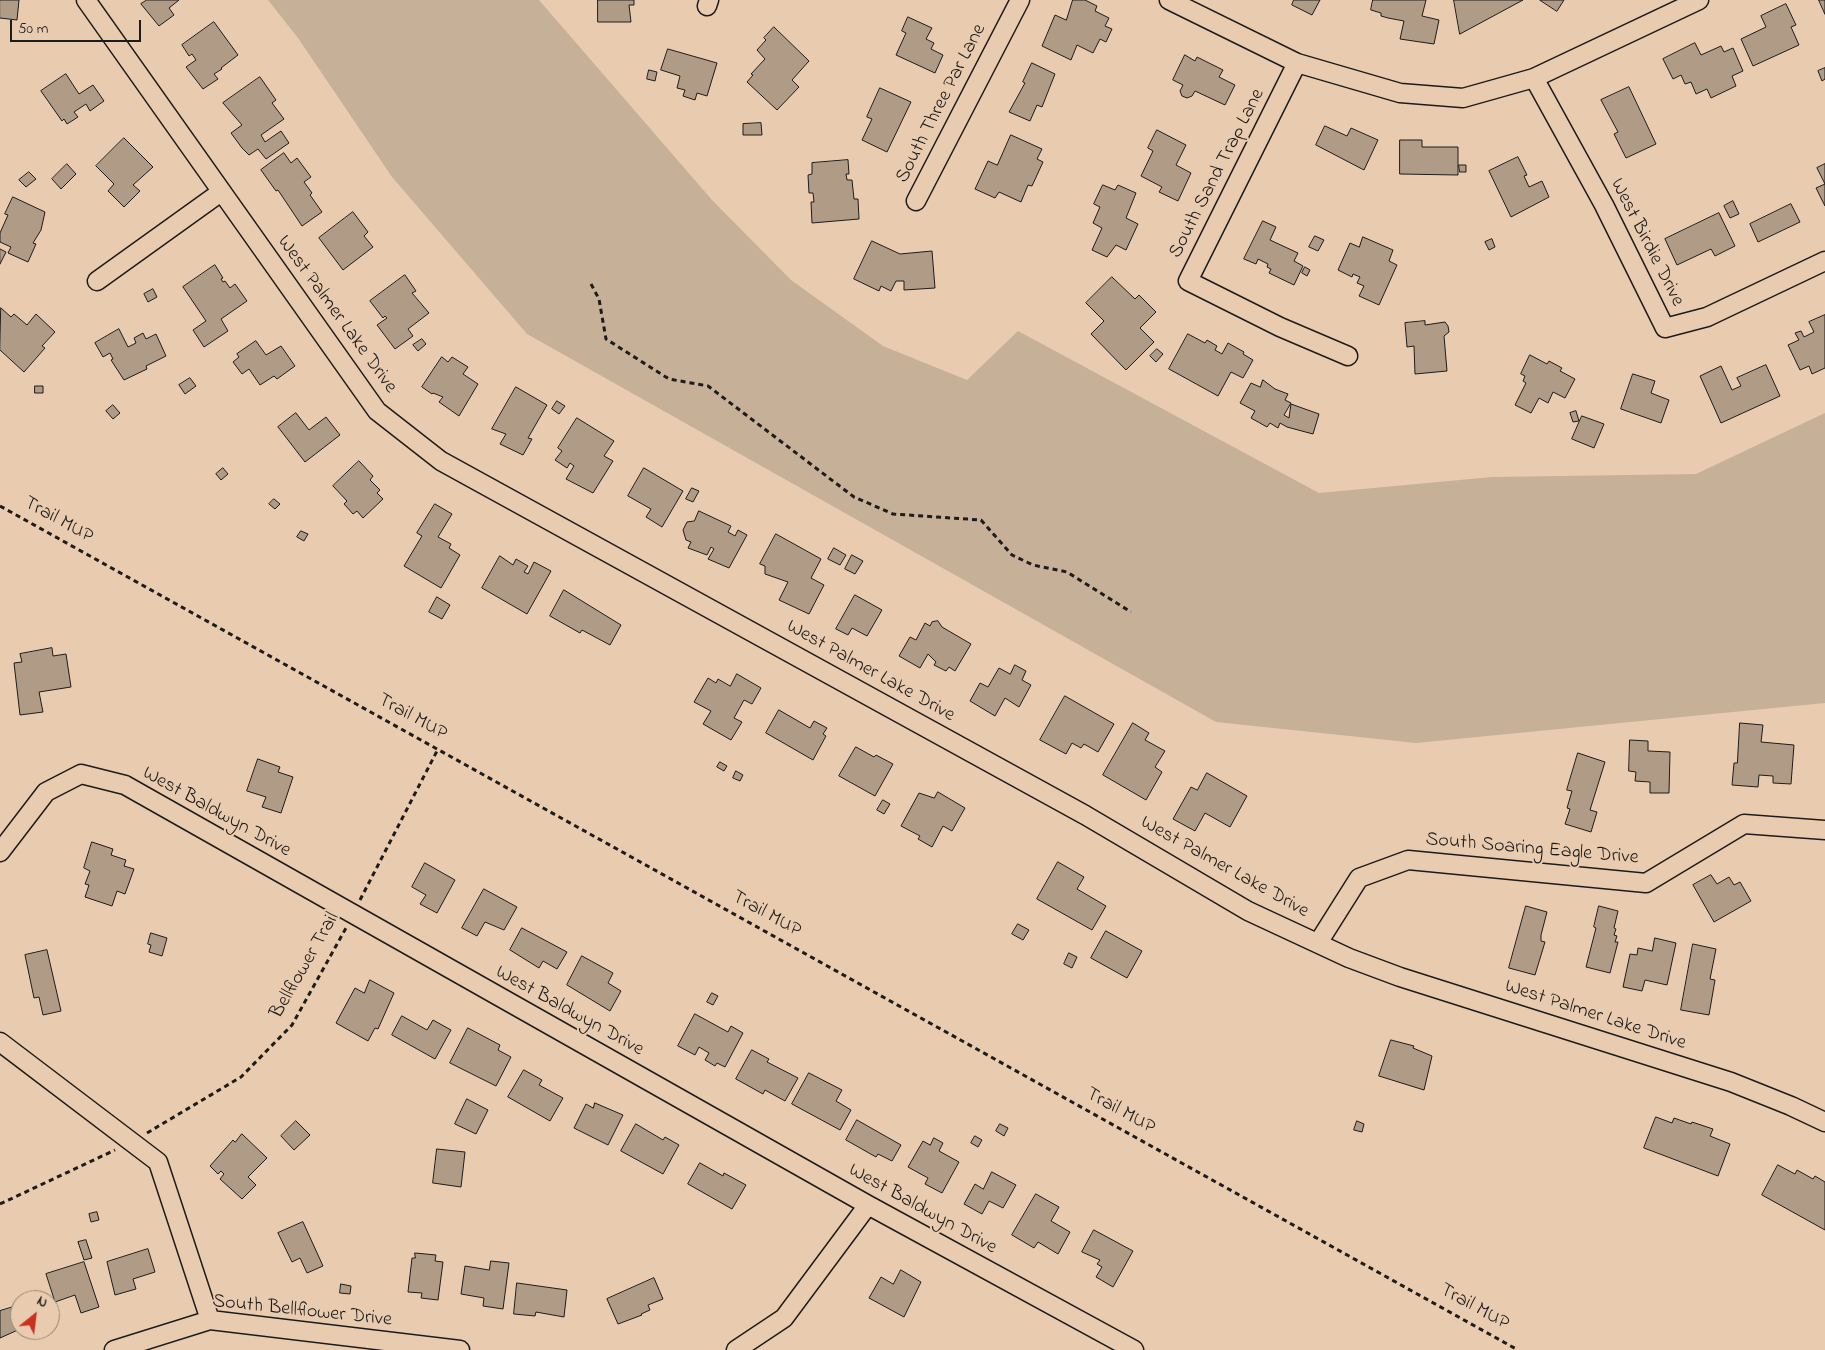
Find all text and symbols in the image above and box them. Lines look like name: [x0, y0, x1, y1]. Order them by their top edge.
scale bar: [12, 10, 144, 42]
text: 50 m: [18, 18, 48, 40]
street label: South Three Par Lane: [892, 20, 992, 188]
street label: South Sand Trap Lane: [1165, 85, 1271, 263]
street label: West Birdie Drive: [1603, 175, 1689, 311]
street label: West Palmer Lake Drive: [271, 231, 401, 399]
street label: Trail MUP: [19, 492, 97, 550]
street label: West Palmer Lake Drive: [781, 616, 959, 728]
street label: Trail MUP: [373, 689, 451, 747]
street label: West Baldwyn Drive: [138, 762, 294, 864]
street label: West Palmer Lake Drive: [1135, 812, 1313, 924]
street label: South Soaring Eagle Drive: [1424, 829, 1640, 871]
street label: Trail MUP: [727, 886, 805, 944]
street label: Bellflower Trail: [266, 909, 346, 1023]
street label: West Baldwyn Drive: [491, 961, 647, 1063]
street label: West Palmer Lake Drive: [1501, 975, 1689, 1057]
street label: Trail MUP: [1081, 1083, 1159, 1141]
street label: West Baldwyn Drive: [844, 1159, 1000, 1261]
street label: Trail MUP: [1435, 1279, 1513, 1337]
north arrow: [10, 1290, 60, 1340]
text: N: [33, 1291, 51, 1314]
street label: South Bellflower Drive: [211, 1291, 393, 1333]

